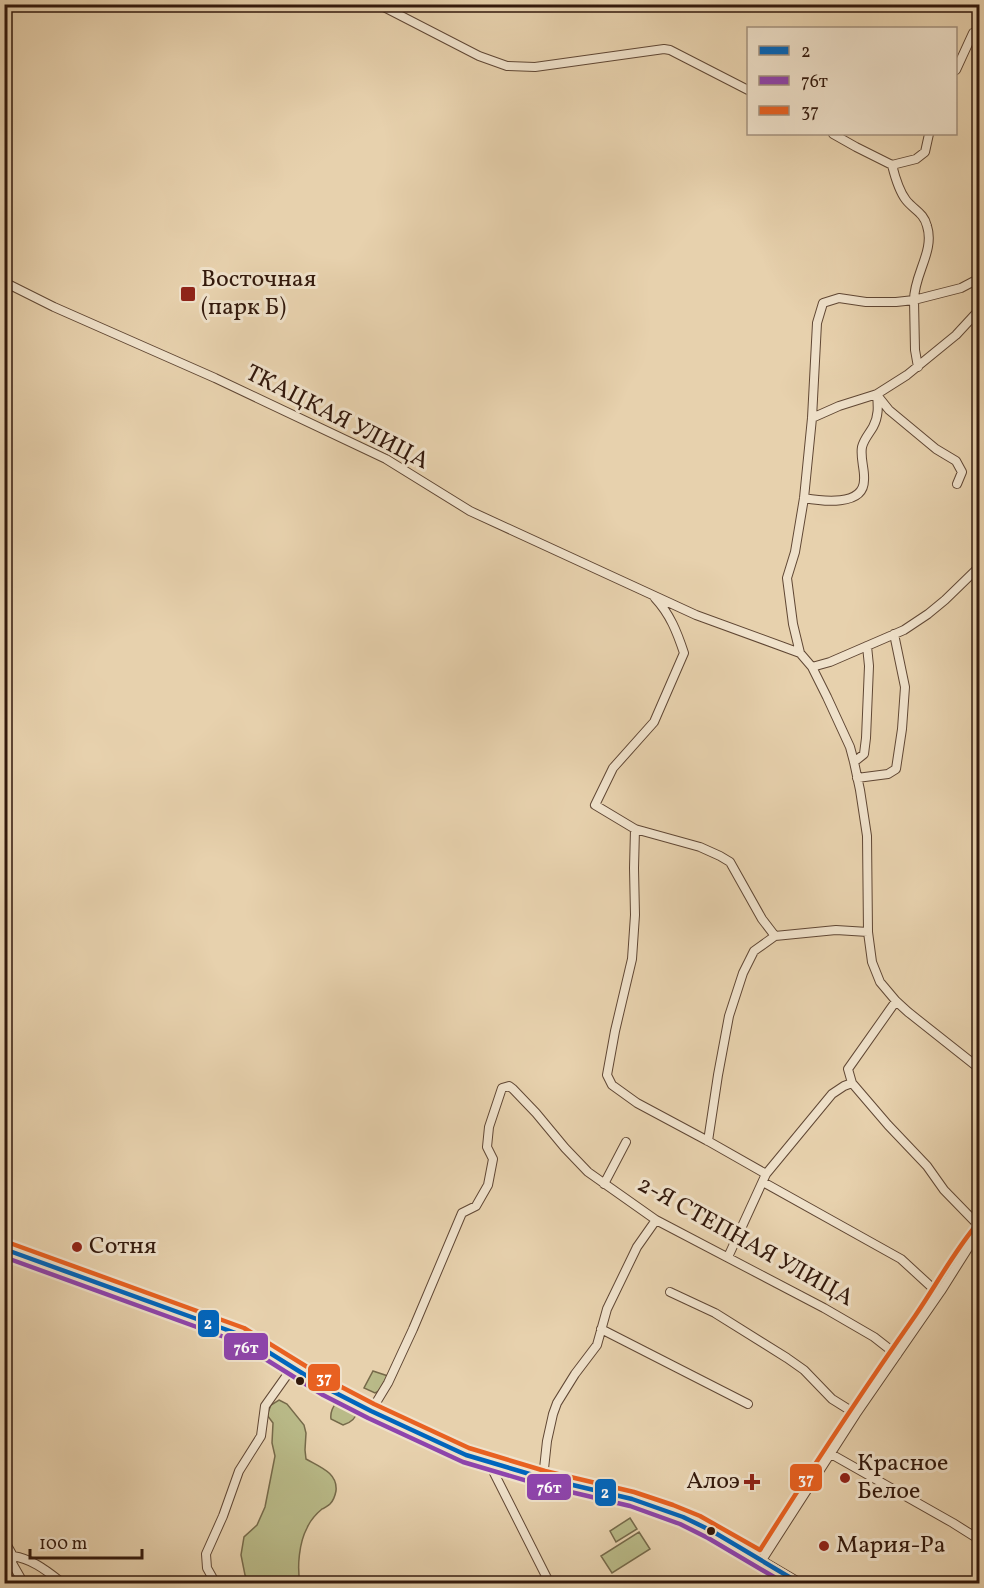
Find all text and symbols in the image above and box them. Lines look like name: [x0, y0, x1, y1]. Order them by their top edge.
legend: [747, 27, 957, 135]
text: 2: [801, 40, 811, 65]
text: 76т: [801, 70, 828, 95]
text: 37: [801, 100, 819, 125]
place label: Восточная (парк Б): [201, 263, 316, 325]
marker: Восточная (парк Б): [179, 285, 197, 303]
street label: ТКАЦКАЯ УЛИЦА: [239, 357, 435, 479]
street label: 2-Я СТЕПНАЯ УЛИЦА: [631, 1168, 859, 1316]
place label: Сотня: [89, 1230, 156, 1264]
marker: Сотня: [70, 1240, 84, 1254]
line badge: 2: [197, 1309, 220, 1338]
text: 2: [204, 1314, 212, 1336]
line badge: 76т: [223, 1332, 269, 1361]
text: 76т: [233, 1338, 259, 1360]
line badge: 37: [307, 1363, 341, 1392]
text: 37: [316, 1368, 332, 1390]
unlabelled marker: [294, 1375, 306, 1387]
place label: Красное Белое: [857, 1447, 948, 1509]
line badge: 37: [789, 1463, 823, 1492]
place label: Алоэ: [686, 1465, 740, 1499]
text: 37: [798, 1469, 814, 1491]
marker: Красное Белое: [838, 1471, 852, 1485]
line badge: 76т: [526, 1473, 572, 1501]
marker: Алоэ: [745, 1475, 759, 1489]
text: 76т: [536, 1478, 562, 1500]
line badge: 2: [594, 1478, 617, 1507]
text: 2: [601, 1483, 609, 1505]
scale bar: [30, 1522, 142, 1560]
unlabelled marker: [705, 1525, 717, 1537]
place label: Мария-Ра: [836, 1529, 946, 1563]
text: 100 m: [39, 1532, 88, 1557]
marker: Мария-Ра: [817, 1539, 831, 1553]

